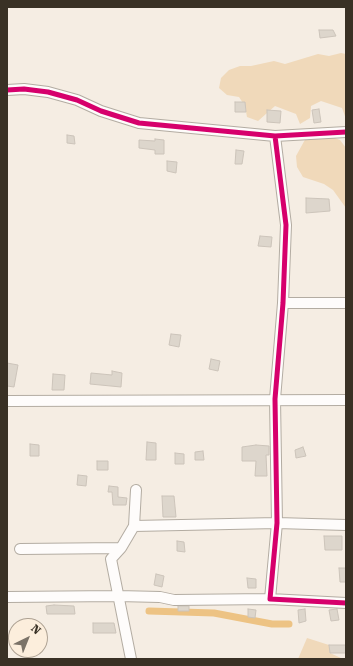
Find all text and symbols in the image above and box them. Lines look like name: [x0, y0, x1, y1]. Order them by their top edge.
north arrow: [8, 618, 48, 658]
text: N: [28, 622, 43, 637]

